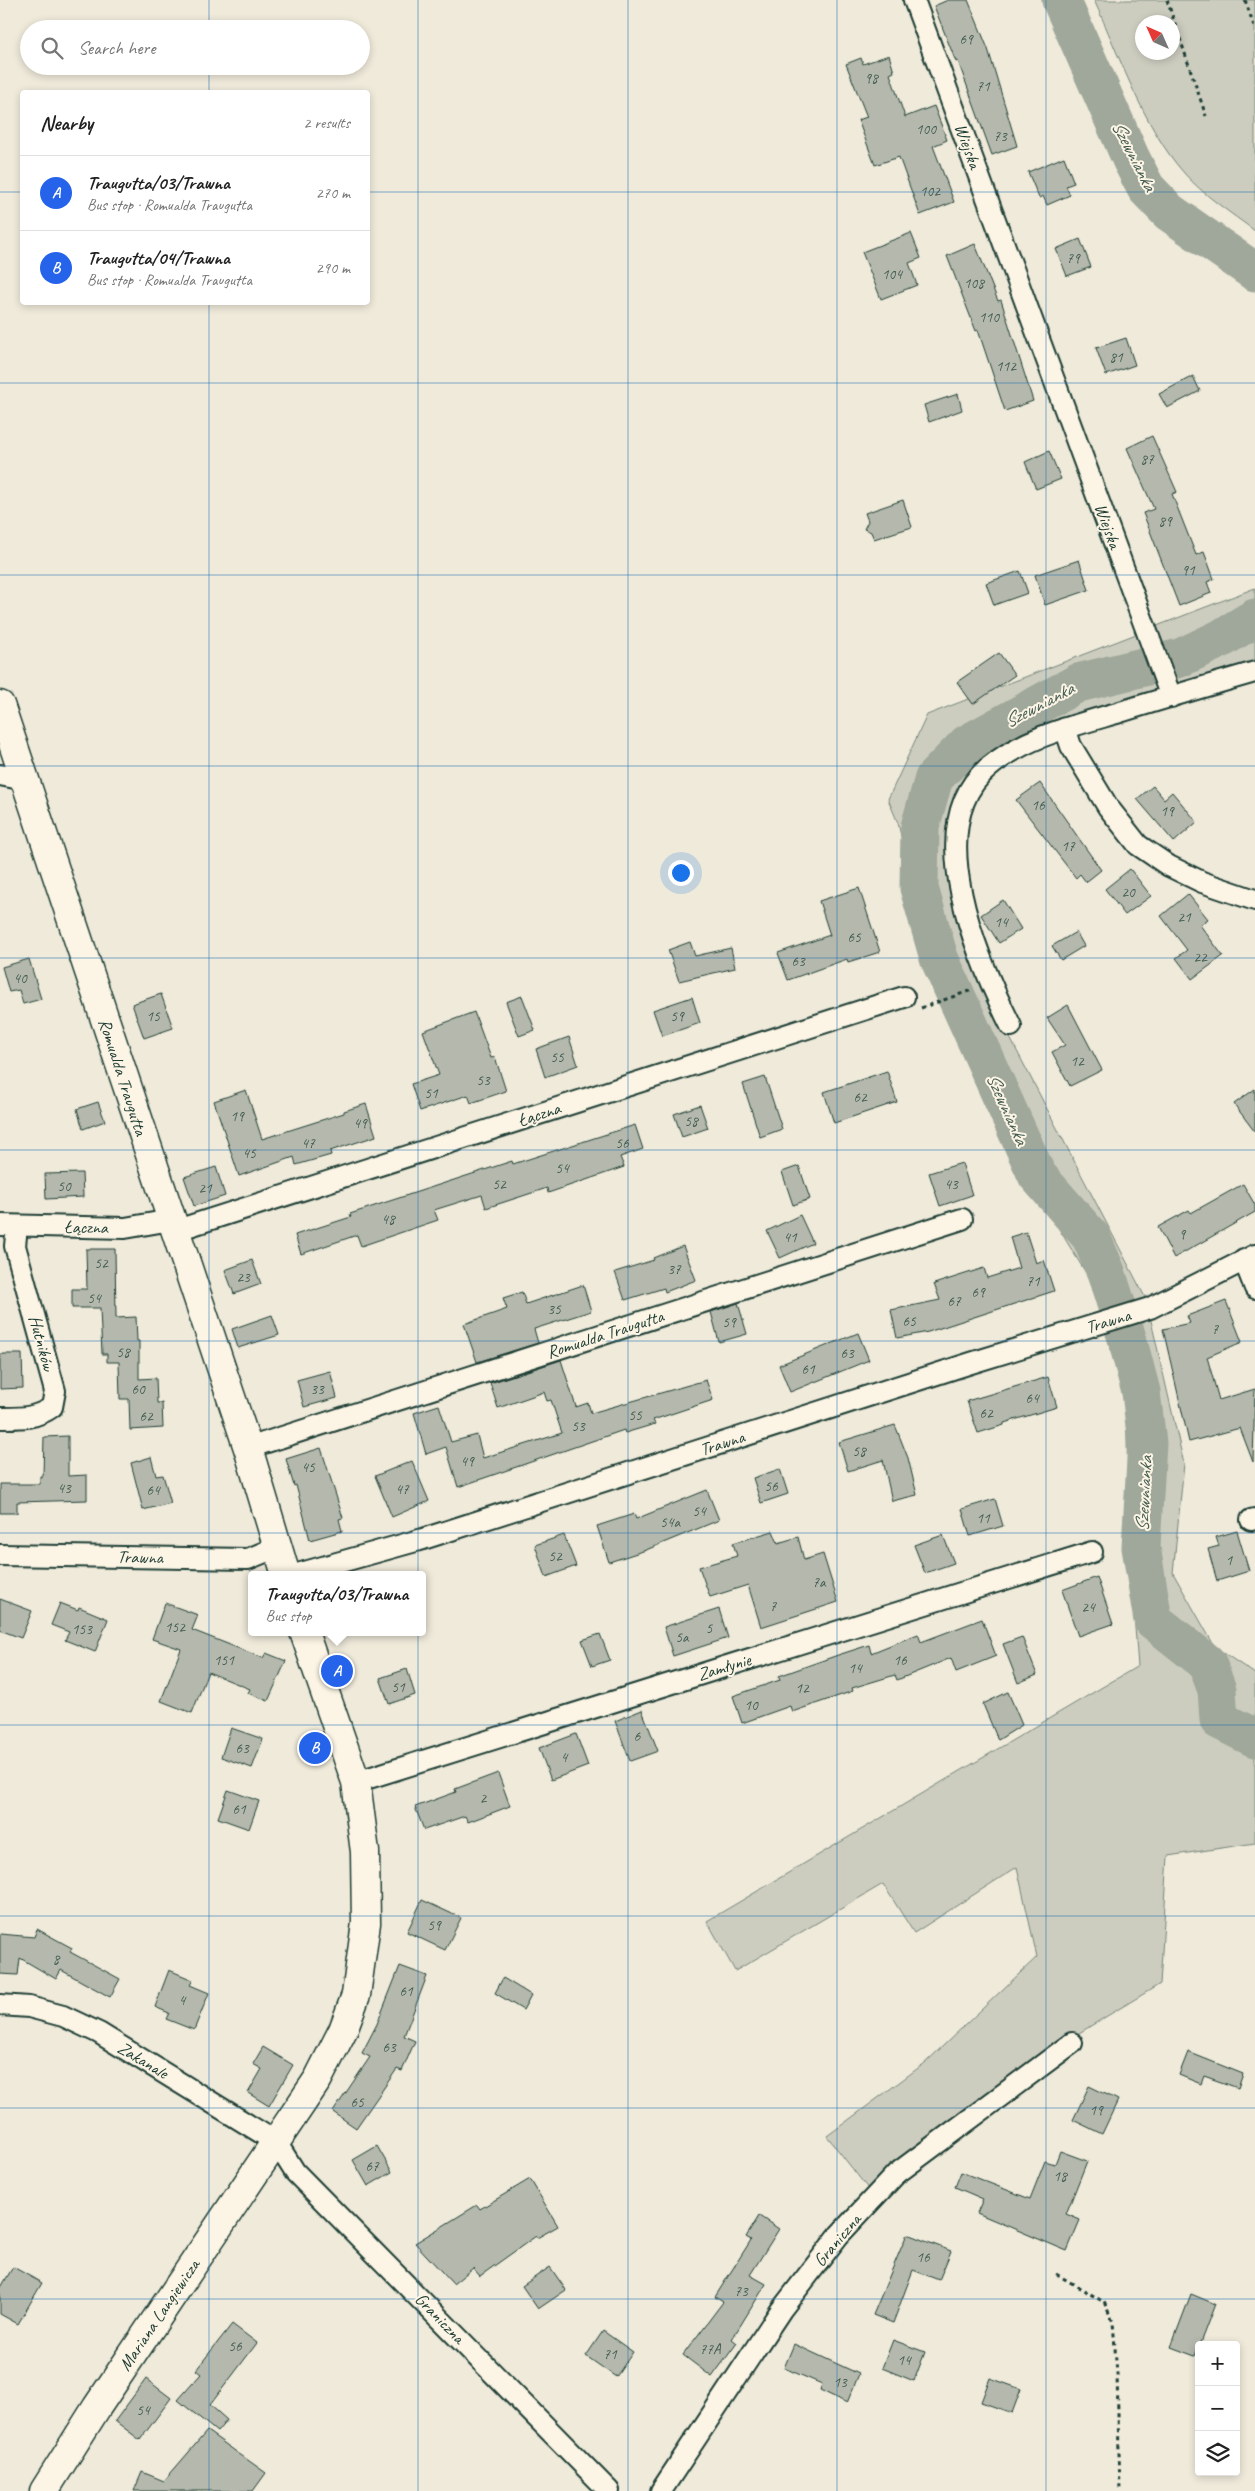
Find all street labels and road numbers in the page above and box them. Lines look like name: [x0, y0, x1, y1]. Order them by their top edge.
street label: Wiejska: [950, 120, 987, 173]
street label: Wiejska: [1090, 500, 1127, 553]
street label: Romualda Traugutta: [94, 1016, 153, 1140]
street label: Łączna: [515, 1096, 564, 1131]
street label: Łączna: [64, 1216, 109, 1238]
street label: Trawna: [1083, 1303, 1135, 1338]
street label: Romualda Traugutta: [544, 1304, 668, 1363]
street label: Hutników: [24, 1313, 60, 1375]
street label: Trawna: [697, 1425, 749, 1461]
street label: Trawna: [117, 1546, 165, 1568]
street label: Zamłynie: [695, 1648, 754, 1685]
street label: Zakanale: [114, 2036, 173, 2084]
street label: Graniczna: [809, 2208, 867, 2271]
street label: Mariana Langiewicza: [114, 2254, 205, 2375]
street label: Graniczna: [410, 2288, 471, 2349]

